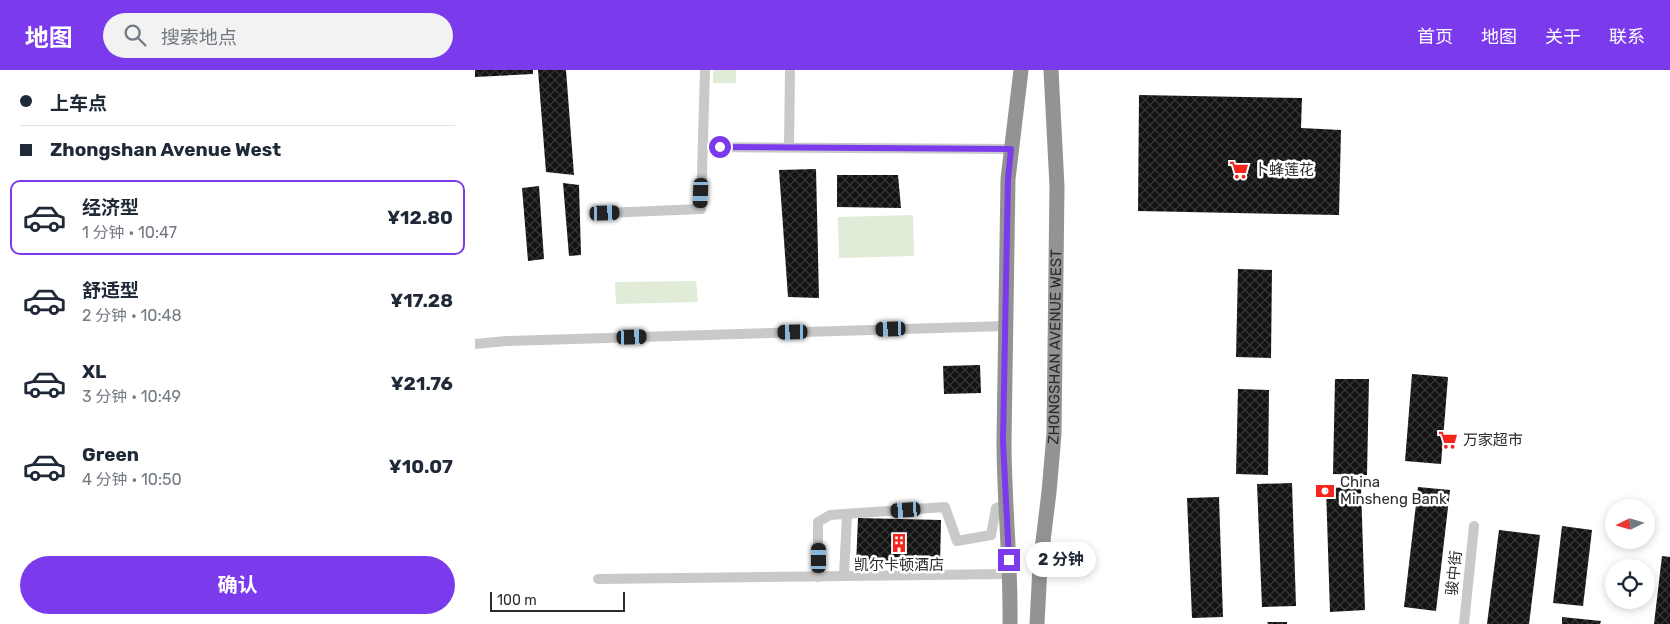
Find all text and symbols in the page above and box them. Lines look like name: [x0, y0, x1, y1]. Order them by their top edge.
search box: [103, 13, 453, 58]
icon: search: [121, 21, 149, 49]
text: 地图: [25, 24, 73, 52]
text: 搜索地点: [161, 26, 237, 49]
text: 首页: [1417, 26, 1453, 48]
text: 地图: [1481, 26, 1517, 48]
text: 关于: [1545, 26, 1581, 48]
text: 联系: [1609, 26, 1645, 48]
text: 上车点: [50, 92, 107, 115]
route start: [709, 136, 731, 158]
text: Zhongshan Avenue West: [50, 138, 281, 161]
supermarket icon: 卜蜂莲花: [1228, 159, 1250, 181]
place label: 卜蜂莲花: [1254, 161, 1314, 179]
car: [692, 178, 709, 208]
icon: car: [22, 195, 67, 240]
text: 经济型: [82, 196, 139, 219]
car: [589, 205, 620, 221]
text: ¥12.80: [387, 206, 453, 229]
text: 1 分钟 · 10:47: [82, 223, 177, 242]
street label: ZHONGSHAN AVENUE WEST: [1044, 249, 1065, 445]
icon: car: [22, 278, 67, 323]
text: 舒适型: [82, 279, 139, 302]
text: ¥17.28: [390, 289, 453, 312]
text: 2 分钟 · 10:48: [82, 306, 182, 325]
car: [875, 321, 906, 337]
car: [777, 324, 808, 340]
car: [616, 329, 647, 345]
text: XL: [82, 360, 106, 383]
icon: car: [22, 361, 67, 406]
text: ¥21.76: [391, 372, 453, 395]
text: 3 分钟 · 10:49: [82, 387, 181, 406]
supermarket icon: 万家超市: [1437, 429, 1459, 451]
place label: 万家超市: [1463, 431, 1523, 449]
text: Green: [82, 443, 139, 466]
icon: car: [22, 444, 67, 489]
text: ¥10.07: [389, 455, 453, 478]
text: 4 分钟 · 10:50: [82, 470, 182, 489]
place label: China Minsheng Bank: [1340, 473, 1447, 508]
bank icon: China Minsheng Bank: [1314, 480, 1336, 502]
north arrow: [1605, 499, 1655, 549]
map controls: [1605, 499, 1655, 609]
car: [890, 501, 921, 519]
building icon: 凯尔卡顿酒店: [888, 532, 910, 554]
callout: 2 分钟: [1027, 542, 1097, 578]
car: [811, 543, 826, 573]
route end: [998, 549, 1020, 571]
text: 2 分钟: [1038, 550, 1084, 569]
street label: 骏中街: [1443, 550, 1465, 596]
button: 确认: [20, 556, 455, 614]
place label: 凯尔卡顿酒店: [854, 556, 944, 574]
button: locate: [1605, 559, 1655, 609]
scale bar: [490, 589, 625, 612]
text: 100 m: [497, 592, 537, 609]

